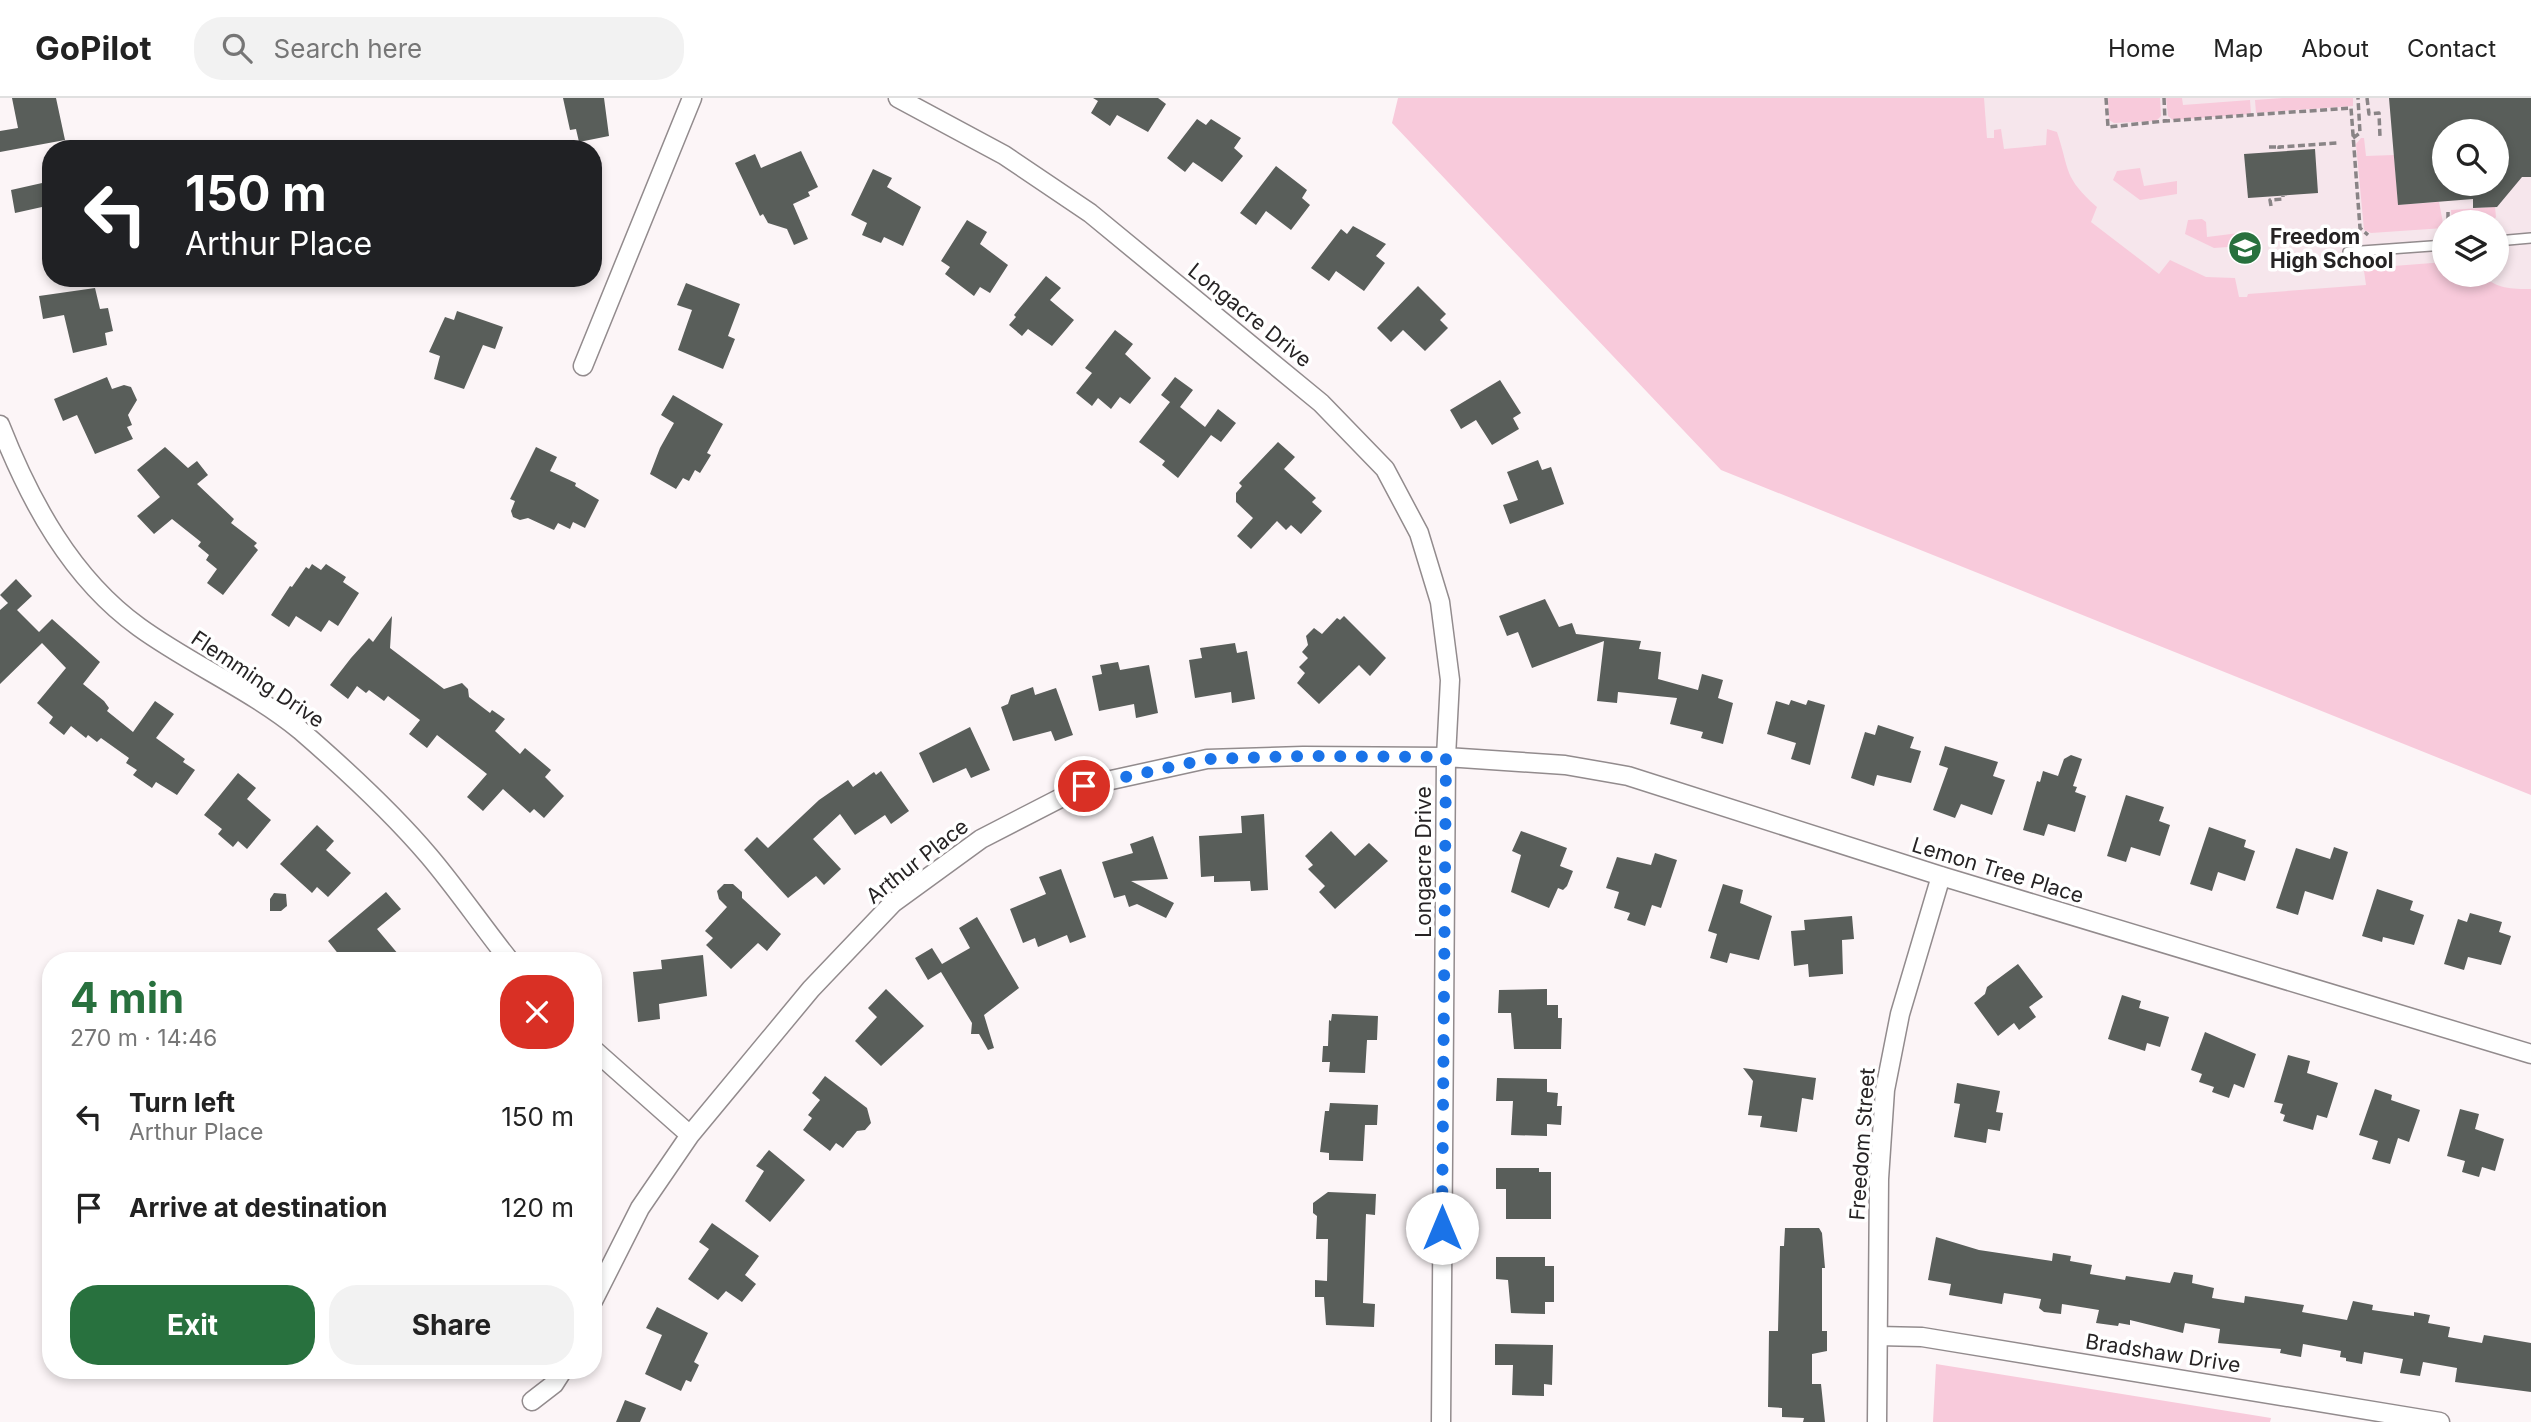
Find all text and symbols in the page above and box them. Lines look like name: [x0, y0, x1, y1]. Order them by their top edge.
search box: [194, 17, 684, 80]
text: GoPilot: [35, 28, 152, 68]
icon: search: [218, 29, 256, 67]
text: Search here: [274, 33, 422, 64]
text: Home: [2108, 34, 2175, 63]
text: Map: [2213, 34, 2263, 63]
text: About: [2301, 34, 2369, 63]
text: Contact: [2407, 34, 2496, 63]
map controls: [2432, 119, 2509, 287]
button: search: [2432, 119, 2509, 196]
text: 150 m: [185, 164, 327, 223]
icon: left: [70, 168, 161, 259]
button: layers: [2432, 210, 2509, 287]
text: Arthur Place: [185, 224, 372, 263]
place label: Freedom High School: [2270, 224, 2393, 273]
school or university icon: Freedom High School: [2226, 229, 2264, 267]
street label: Longacre Drive: [1183, 258, 1317, 372]
street label: Flemming Drive: [187, 625, 329, 733]
pin: [1054, 756, 1114, 816]
icon: arrive: [1065, 767, 1103, 805]
street label: Longacre Drive: [1411, 786, 1436, 938]
street label: Arthur Place: [861, 813, 973, 909]
street label: Lemon Tree Place: [1909, 832, 2087, 908]
text: 4 min: [70, 972, 184, 1023]
button: close: [500, 975, 574, 1049]
text: 270 m · 14:46: [70, 1024, 217, 1052]
street label: Freedom Street: [1844, 1067, 1880, 1221]
text: Turn left: [129, 1087, 235, 1118]
icon: left: [70, 1098, 108, 1136]
text: 150 m: [501, 1101, 574, 1132]
text: Arthur Place: [129, 1118, 263, 1146]
icon: arrive: [70, 1189, 108, 1227]
position arrow: [1405, 1191, 1479, 1265]
text: Arrive at destination: [129, 1192, 388, 1223]
text: 120 m: [501, 1192, 574, 1223]
button: Exit: [70, 1285, 315, 1365]
button: Share: [329, 1285, 574, 1365]
street label: Bradshaw Drive: [2084, 1328, 2242, 1378]

